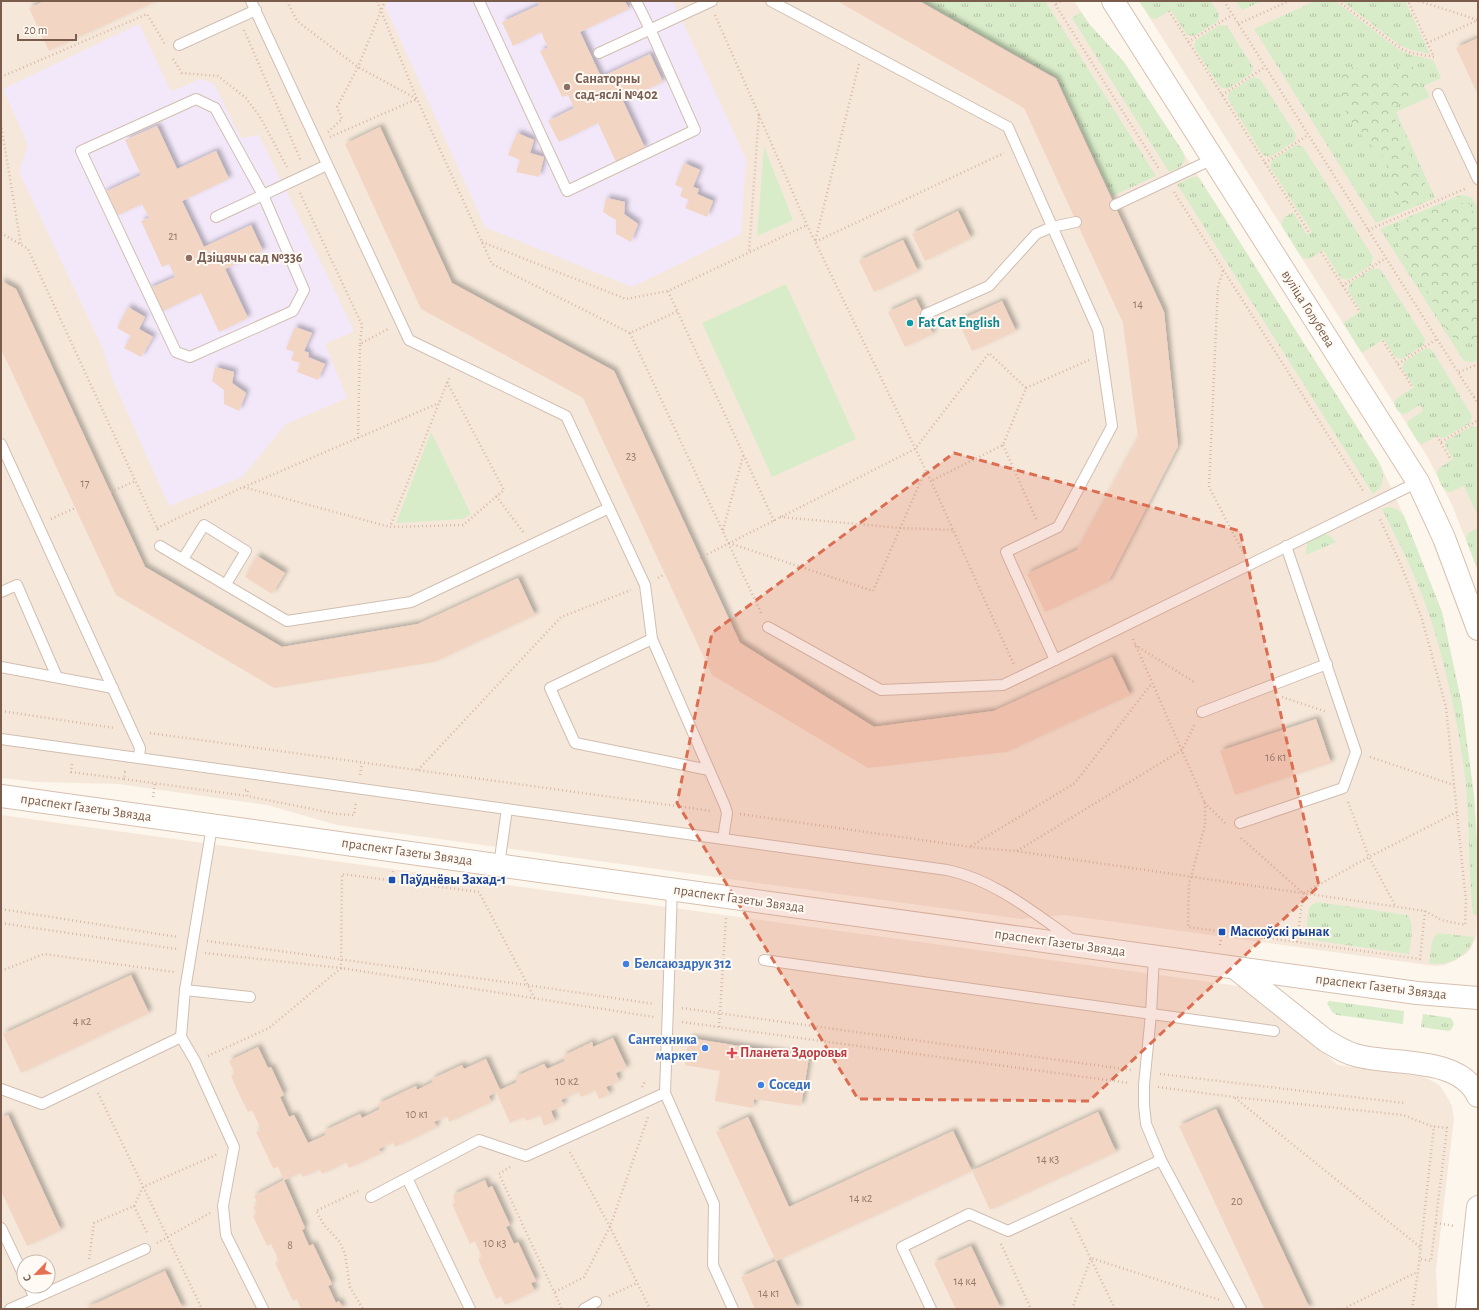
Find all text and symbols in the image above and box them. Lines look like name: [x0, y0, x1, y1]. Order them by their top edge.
scale bar: [18, 16, 76, 42]
text: 20 m: [24, 24, 47, 36]
place label: Санаторны сад-яслі №402: [575, 72, 658, 102]
marker: Санаторны сад-яслі №402: [562, 82, 572, 92]
house number: 21: [168, 230, 178, 242]
place label: Дзіцячы сад №336: [197, 251, 303, 265]
marker: Дзіцячы сад №336: [184, 253, 194, 263]
street label: вуліца Голубева: [1279, 268, 1338, 351]
house number: 14: [1133, 298, 1143, 310]
place label: Fat Cat English: [918, 316, 1000, 330]
marker: Fat Cat English: [905, 318, 915, 328]
house number: 23: [626, 450, 636, 462]
house number: 17: [80, 477, 90, 489]
house number: 16 к1: [1265, 751, 1287, 763]
street label: праспект Газеты Звязда: [20, 792, 153, 824]
street label: праспект Газеты Звязда: [341, 836, 474, 868]
place label: Паўднёвы Захад-1: [400, 873, 506, 887]
marker: Паўднёвы Захад-1: [387, 875, 397, 885]
street label: праспект Газеты Звязда: [673, 883, 806, 915]
place label: Маскоўскі рынак: [1230, 925, 1329, 939]
street label: праспект Газеты Звязда: [994, 927, 1127, 959]
marker: Маскоўскі рынак: [1217, 927, 1227, 937]
place label: Белсаюздрук 312: [634, 957, 732, 971]
marker: Белсаюздрук 312: [621, 959, 631, 969]
street label: праспект Газеты Звязда: [1315, 972, 1448, 1002]
house number: 4 к2: [73, 1015, 92, 1027]
place label: Сантехника маркет: [628, 1033, 698, 1063]
marker: Сантехника маркет: [700, 1043, 710, 1053]
place label: Планета Здоровья: [740, 1046, 847, 1060]
marker: Планета Здоровья: [727, 1048, 737, 1058]
house number: 10 к2: [555, 1075, 579, 1087]
place label: Соседи: [769, 1078, 811, 1092]
marker: Соседи: [756, 1080, 766, 1090]
house number: 10 к1: [406, 1108, 428, 1120]
house number: 14 к3: [1037, 1153, 1059, 1165]
house number: 14 к2: [850, 1192, 873, 1204]
house number: 20: [1231, 1195, 1243, 1207]
house number: 10 к3: [484, 1237, 506, 1249]
house number: 8: [287, 1239, 293, 1251]
north arrow: [16, 1254, 56, 1294]
text: С: [21, 1273, 34, 1283]
house number: 14 к4: [953, 1275, 977, 1287]
house number: 14 к1: [758, 1287, 780, 1299]

